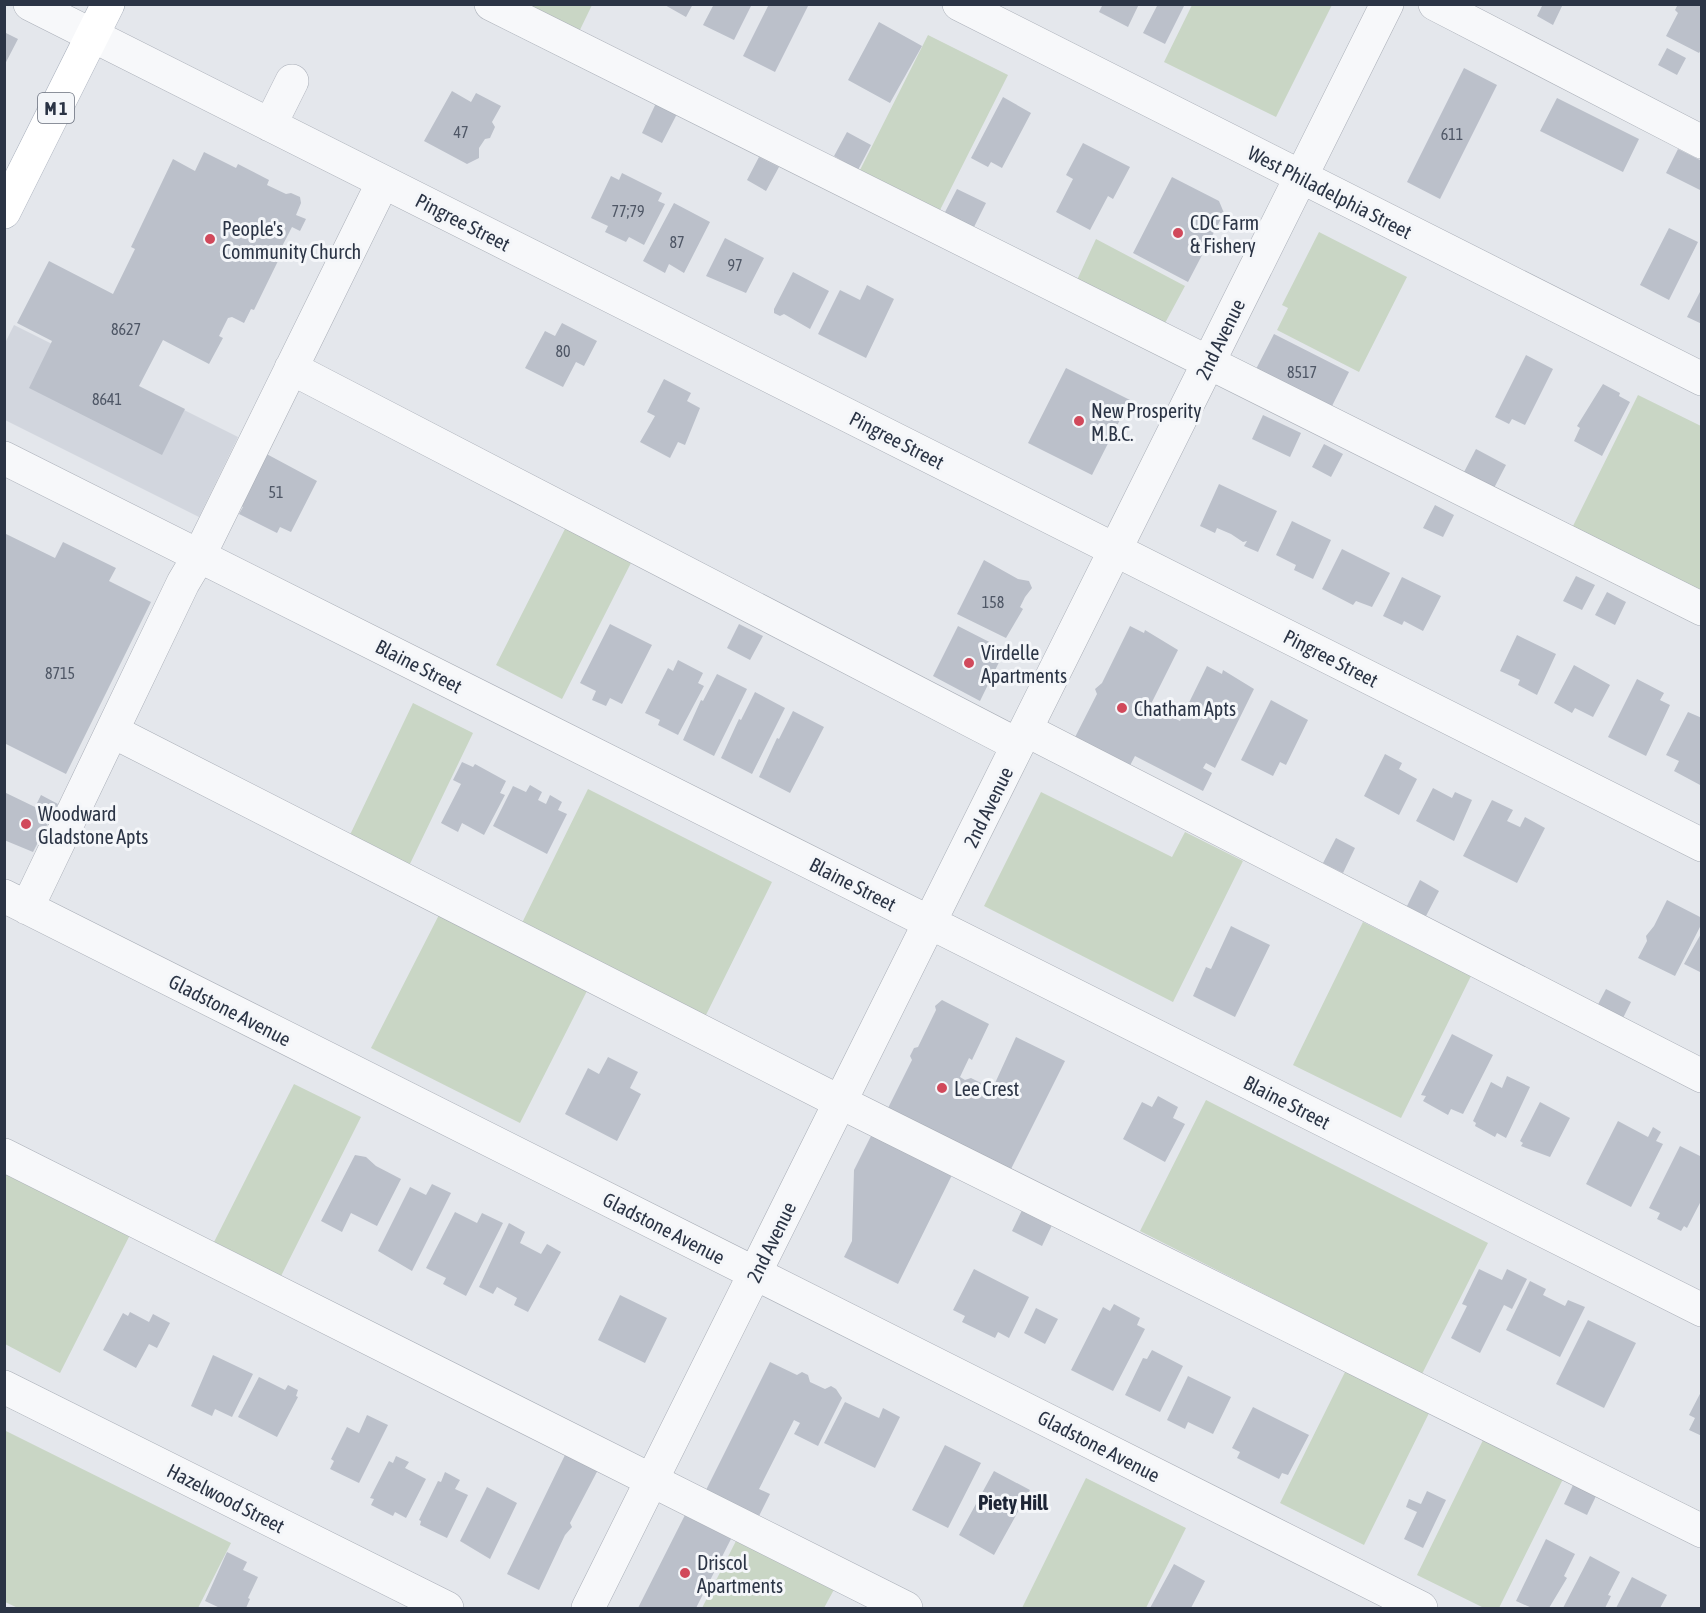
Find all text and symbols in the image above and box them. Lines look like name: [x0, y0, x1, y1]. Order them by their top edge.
road number: M 1: [38, 93, 74, 123]
house number: 47: [453, 123, 469, 141]
house number: 611: [1441, 125, 1463, 143]
street label: West Philadelphia Street: [1244, 141, 1416, 243]
street label: Pingree Street: [412, 188, 514, 256]
house number: 77;79: [612, 202, 644, 220]
place label: CDC Farm & Fishery: [1190, 211, 1259, 257]
place label: People's Community Church: [222, 217, 361, 263]
marker: CDC Farm & Fishery: [1171, 226, 1185, 240]
marker: People's Community Church: [203, 232, 217, 246]
house number: 87: [669, 233, 685, 251]
house number: 97: [727, 256, 743, 274]
street label: 2nd Avenue: [1191, 295, 1249, 383]
house number: 8627: [111, 320, 141, 338]
house number: 80: [555, 342, 571, 360]
house number: 8517: [1287, 363, 1317, 381]
house number: 8641: [92, 390, 122, 408]
place label: New Prosperity M.B.C.: [1091, 399, 1202, 445]
street label: Pingree Street: [846, 406, 948, 474]
marker: New Prosperity M.B.C.: [1072, 414, 1086, 428]
house number: 51: [268, 483, 284, 501]
house number: 158: [982, 593, 1004, 611]
street label: Pingree Street: [1280, 624, 1382, 692]
street label: Blaine Street: [372, 634, 466, 698]
place label: Virdelle Apartments: [981, 641, 1067, 687]
marker: Virdelle Apartments: [962, 656, 976, 670]
house number: 8715: [45, 664, 75, 682]
place label: Chatham Apts: [1134, 697, 1236, 720]
marker: Chatham Apts: [1115, 701, 1129, 715]
street label: 2nd Avenue: [959, 763, 1017, 851]
place label: Woodward Gladstone Apts: [38, 802, 148, 848]
marker: Woodward Gladstone Apts: [19, 817, 33, 831]
street label: Blaine Street: [806, 852, 900, 916]
street label: Gladstone Avenue: [165, 969, 295, 1051]
street label: Blaine Street: [1240, 1070, 1334, 1134]
place label: Lee Crest: [954, 1077, 1020, 1100]
marker: Lee Crest: [935, 1081, 949, 1095]
street label: Gladstone Avenue: [599, 1187, 729, 1269]
street label: 2nd Avenue: [742, 1198, 800, 1286]
street label: Gladstone Avenue: [1034, 1405, 1164, 1487]
street label: Hazelwood Street: [163, 1459, 289, 1538]
district label: Piety Hill: [978, 1490, 1049, 1514]
place label: Driscol Apartments: [697, 1551, 783, 1597]
marker: Driscol Apartments: [678, 1566, 692, 1580]

